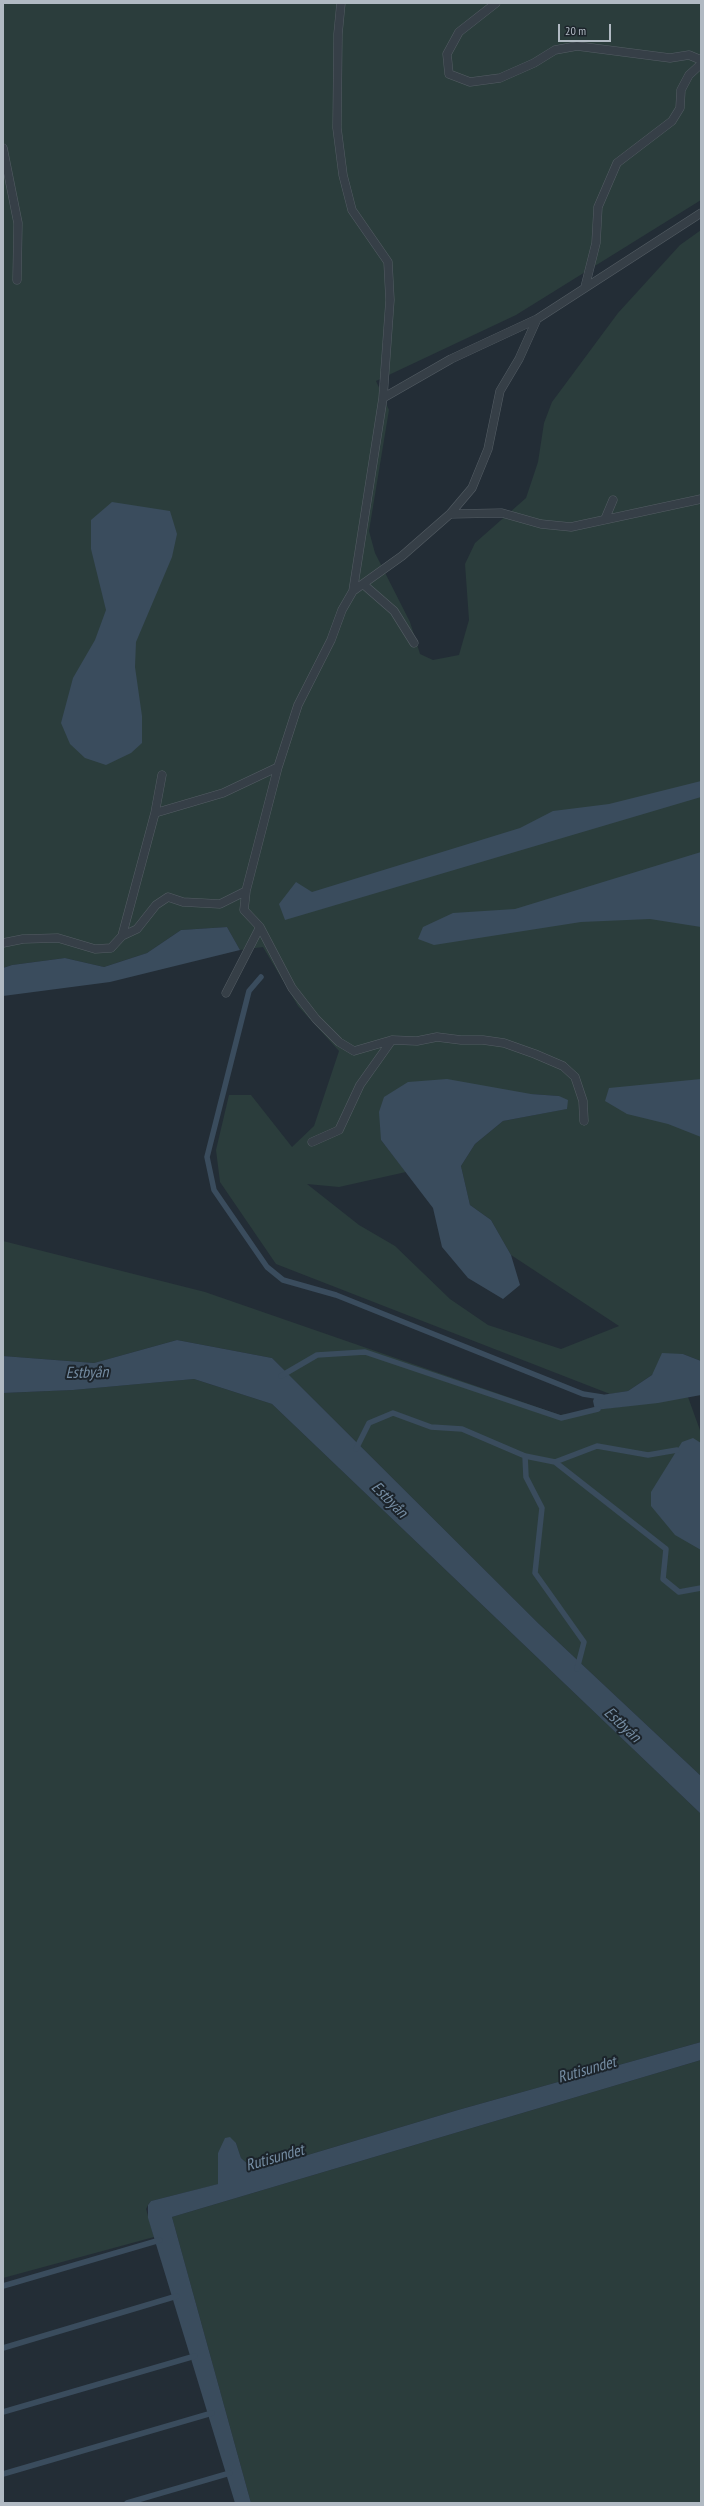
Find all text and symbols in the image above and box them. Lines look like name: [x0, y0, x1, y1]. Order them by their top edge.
scale bar: [560, 16, 613, 42]
text: 20 m: [565, 23, 586, 38]
water label: Estbyån: [65, 1363, 109, 1383]
water label: Estbyån: [367, 1478, 411, 1522]
water label: Estbyån: [600, 1703, 644, 1747]
water label: Rutisundet: [556, 2053, 618, 2087]
water label: Rutisundet: [244, 2141, 306, 2175]

